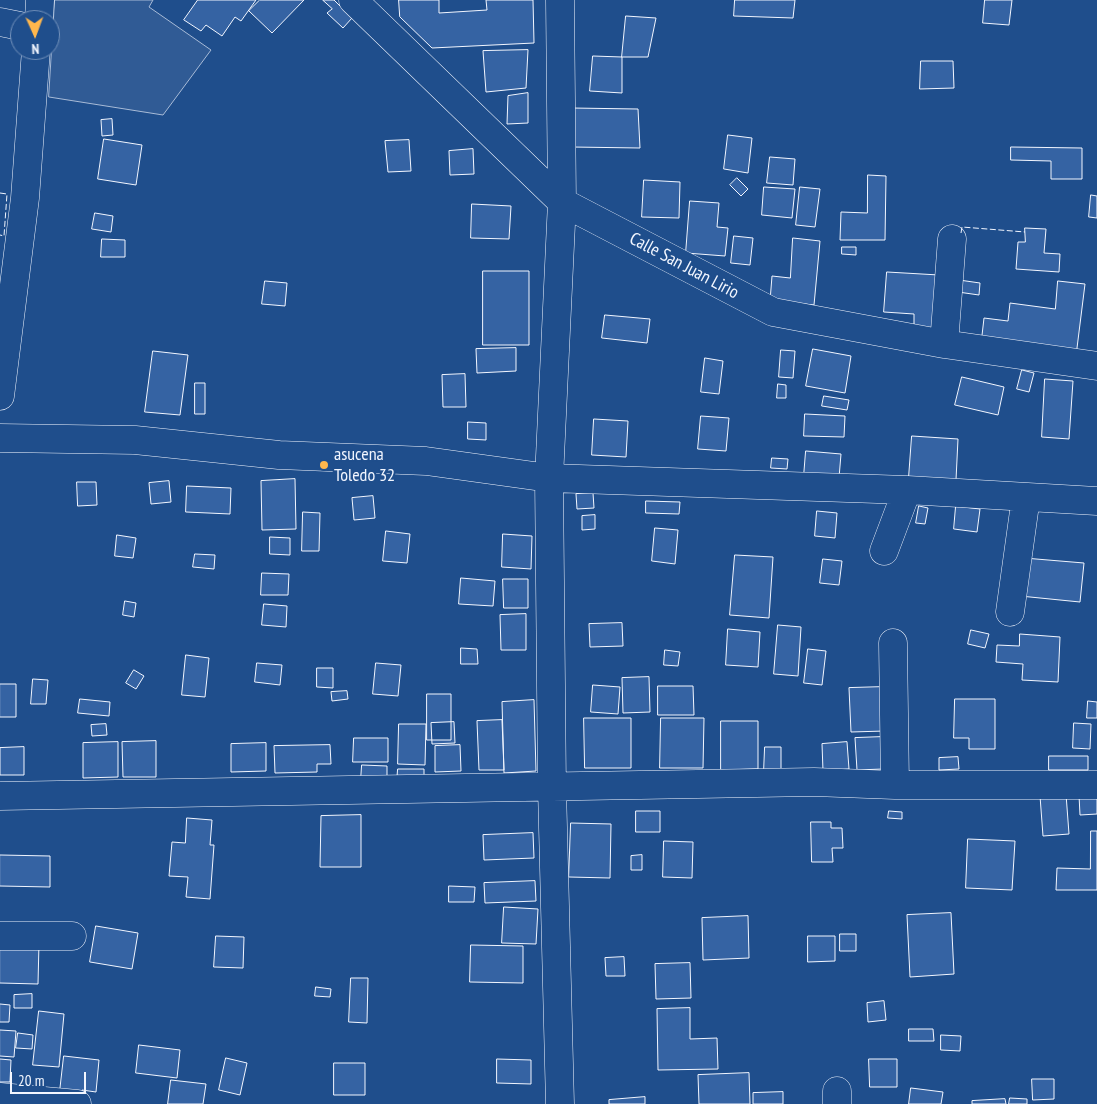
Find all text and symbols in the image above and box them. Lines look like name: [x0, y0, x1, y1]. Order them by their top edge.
north arrow: [10, 10, 60, 60]
text: N: [31, 40, 40, 58]
street label: Calle San Juan Lirio: [626, 228, 742, 304]
place label: asucena Toledo 32: [334, 444, 395, 486]
marker: asucena Toledo 32: [318, 459, 330, 471]
scale bar: [12, 1062, 89, 1094]
text: 20 m: [18, 1071, 44, 1090]

